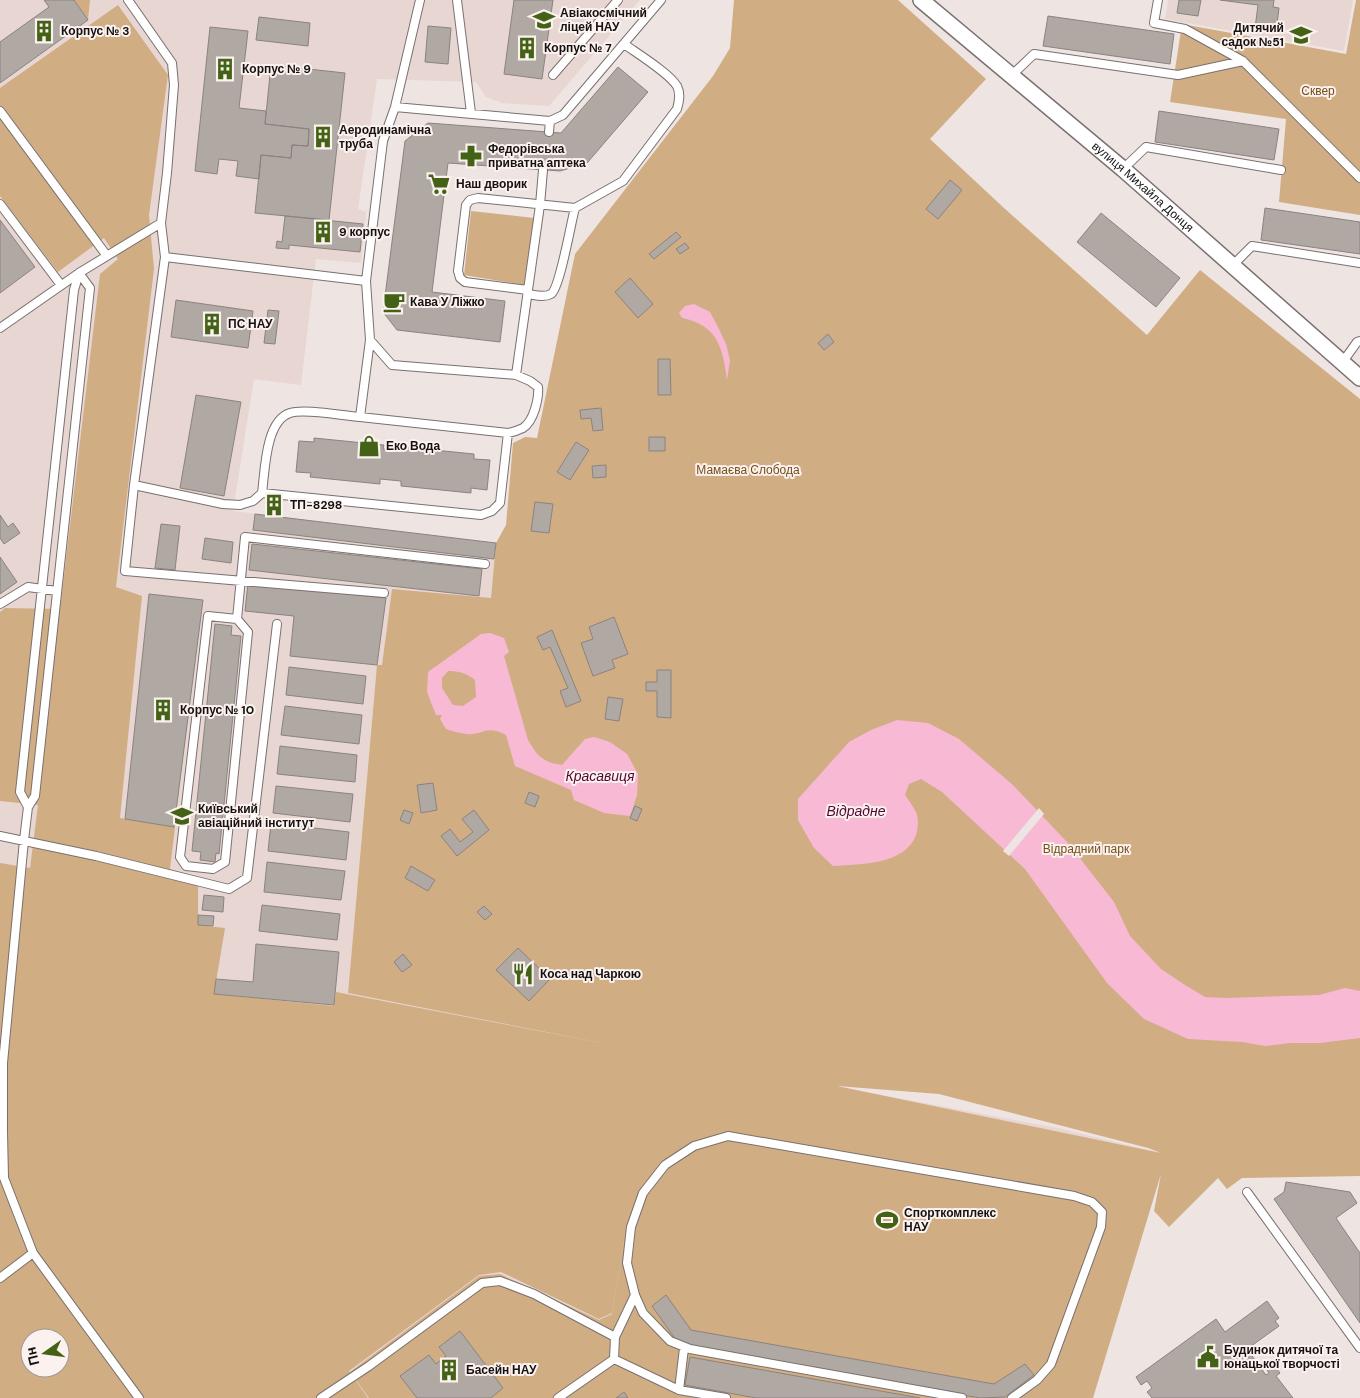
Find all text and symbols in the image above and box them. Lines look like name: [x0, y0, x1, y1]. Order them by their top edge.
place label: Авіакосмічний ліцей НАУ: [560, 5, 647, 35]
school or university icon: Авіакосмічний ліцей НАУ: [531, 7, 557, 33]
building icon: Корпус № 3: [31, 18, 57, 44]
place label: Дитячий садок №51: [1222, 20, 1284, 50]
school or university icon: Дитячий садок №51: [1288, 22, 1314, 48]
place label: Корпус № 3: [61, 23, 130, 39]
building icon: Корпус № 7: [514, 35, 540, 61]
place label: Корпус № 7: [544, 40, 612, 56]
building icon: Корпус № 9: [212, 56, 238, 82]
place label: Корпус № 9: [242, 61, 311, 77]
park label: Сквер: [1301, 83, 1335, 99]
place label: Аеродинамічна труба: [339, 122, 431, 152]
building icon: Аеродинамічна труба: [310, 124, 336, 150]
street label: вулиця Михайла Донця: [1088, 138, 1197, 236]
place label: Федорівська приватна аптека: [488, 141, 586, 171]
pharmacy icon: Федорівська приватна аптека: [458, 143, 484, 169]
supermarket icon: Наш дворик: [426, 171, 452, 197]
place label: Наш дворик: [456, 176, 528, 192]
building icon: 9 корпус: [310, 219, 336, 245]
place label: 9 корпус: [339, 224, 391, 240]
cafe icon: Кава У Ліжко: [381, 289, 407, 315]
place label: Кава У Ліжко: [410, 294, 485, 310]
building icon: ПС НАУ: [199, 311, 225, 337]
place label: ПС НАУ: [228, 316, 273, 332]
shop icon: Еко Вода: [356, 433, 382, 459]
place label: Еко Вода: [386, 438, 440, 454]
park label: Мамаєва Слобода: [696, 462, 800, 478]
building icon: ТП-8298: [261, 492, 287, 518]
place label: ТП-8298: [290, 497, 342, 513]
building icon: Корпус № 10: [150, 697, 176, 723]
place label: Корпус № 10: [180, 702, 254, 718]
water label: Красавиця: [565, 767, 635, 785]
place label: Київський авіаційний інститут: [198, 801, 314, 831]
water label: Відрадне: [827, 802, 886, 820]
school or university icon: Київський авіаційний інститут: [169, 803, 195, 829]
park label: Відрадний парк: [1043, 841, 1130, 857]
restaurant icon: Коса над Чаркою: [510, 961, 536, 987]
place label: Коса над Чаркою: [540, 966, 641, 982]
place label: Спорткомплекс НАУ: [904, 1205, 996, 1235]
sports icon: Спорткомплекс НАУ: [874, 1207, 900, 1233]
north arrow: [20, 1328, 70, 1378]
place label: Будинок дитячої та юнацької творчості: [1224, 1342, 1340, 1372]
public building icon: Будинок дитячої та юнацької творчості: [1195, 1344, 1221, 1370]
text: Пн: [21, 1345, 43, 1367]
building icon: Басейн НАУ: [436, 1357, 462, 1383]
place label: Басейн НАУ: [466, 1362, 537, 1378]

